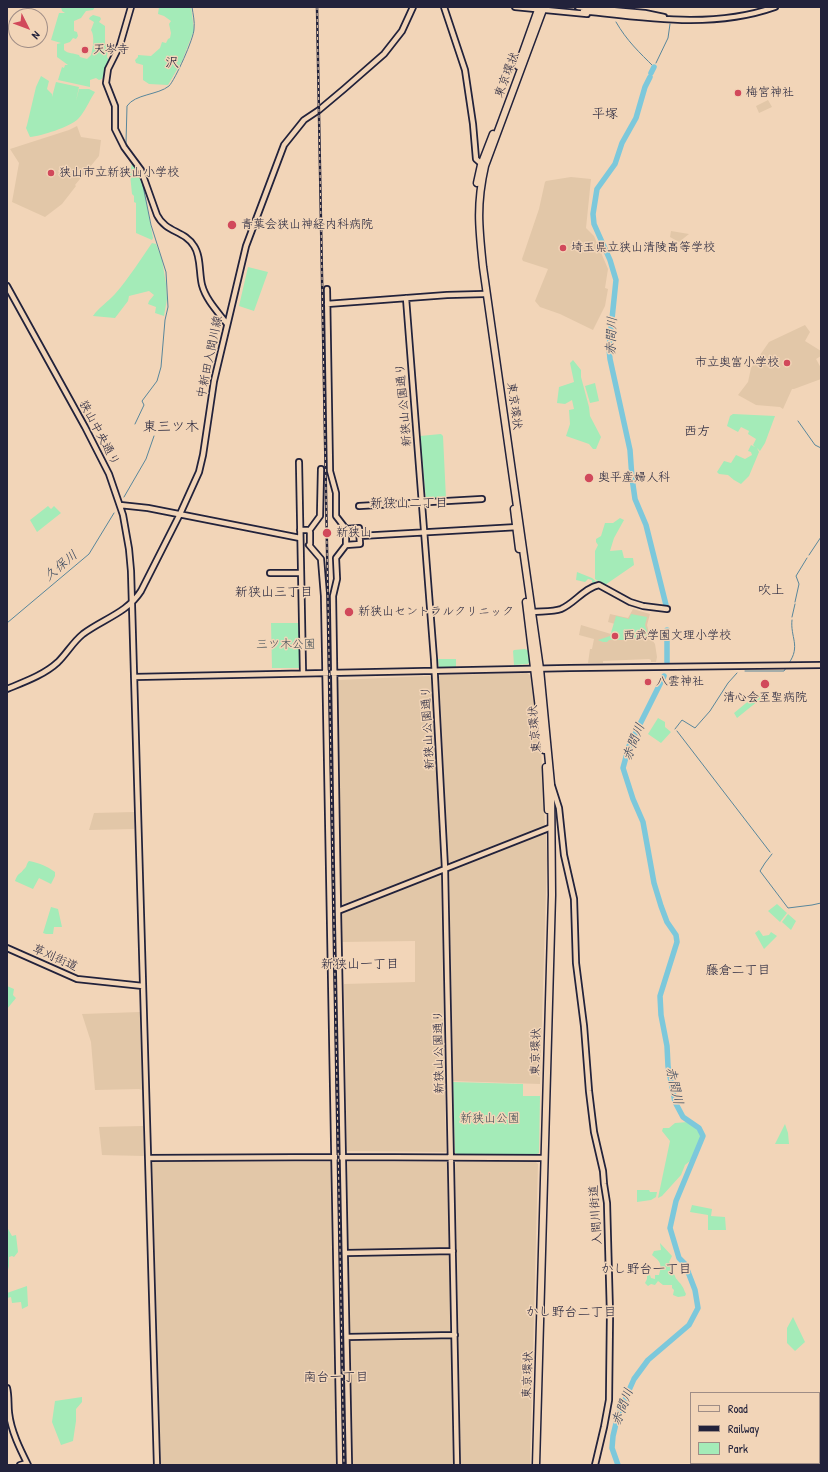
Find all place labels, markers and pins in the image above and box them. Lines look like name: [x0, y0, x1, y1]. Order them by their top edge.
place label: 天岑寺: [93, 43, 129, 57]
marker: 天岑寺: [80, 45, 90, 55]
place label: 梅宮神社: [746, 86, 794, 100]
marker: 梅宮神社: [733, 88, 743, 98]
place label: 狭山市立新狭山小学校: [59, 166, 179, 180]
marker: 狭山市立新狭山小学校: [46, 168, 56, 178]
place label: 青葉会狭山神経内科病院: [241, 218, 373, 232]
marker: 青葉会狭山神経内科病院: [226, 219, 238, 231]
place label: 埼玉県立狭山清陵高等学校: [571, 241, 715, 255]
marker: 埼玉県立狭山清陵高等学校: [558, 243, 568, 253]
place label: 市立奥富小学校: [695, 356, 779, 370]
marker: 市立奥富小学校: [782, 358, 792, 368]
place label: 奥平産婦人科: [598, 471, 670, 485]
marker: 奥平産婦人科: [583, 472, 595, 484]
place label: 新狭山: [336, 526, 372, 540]
marker: 新狭山: [321, 527, 333, 539]
place label: 新狭山セントラルクリニック: [358, 605, 514, 619]
marker: 新狭山セントラルクリニック: [343, 606, 355, 618]
place label: 西武学園文理小学校: [623, 629, 731, 643]
marker: 西武学園文理小学校: [610, 631, 620, 641]
place label: 八雲神社: [656, 675, 704, 689]
marker: 八雲神社: [643, 677, 653, 687]
marker: 清心会至聖病院: [759, 678, 771, 690]
place label: 清心会至聖病院: [723, 691, 807, 705]

